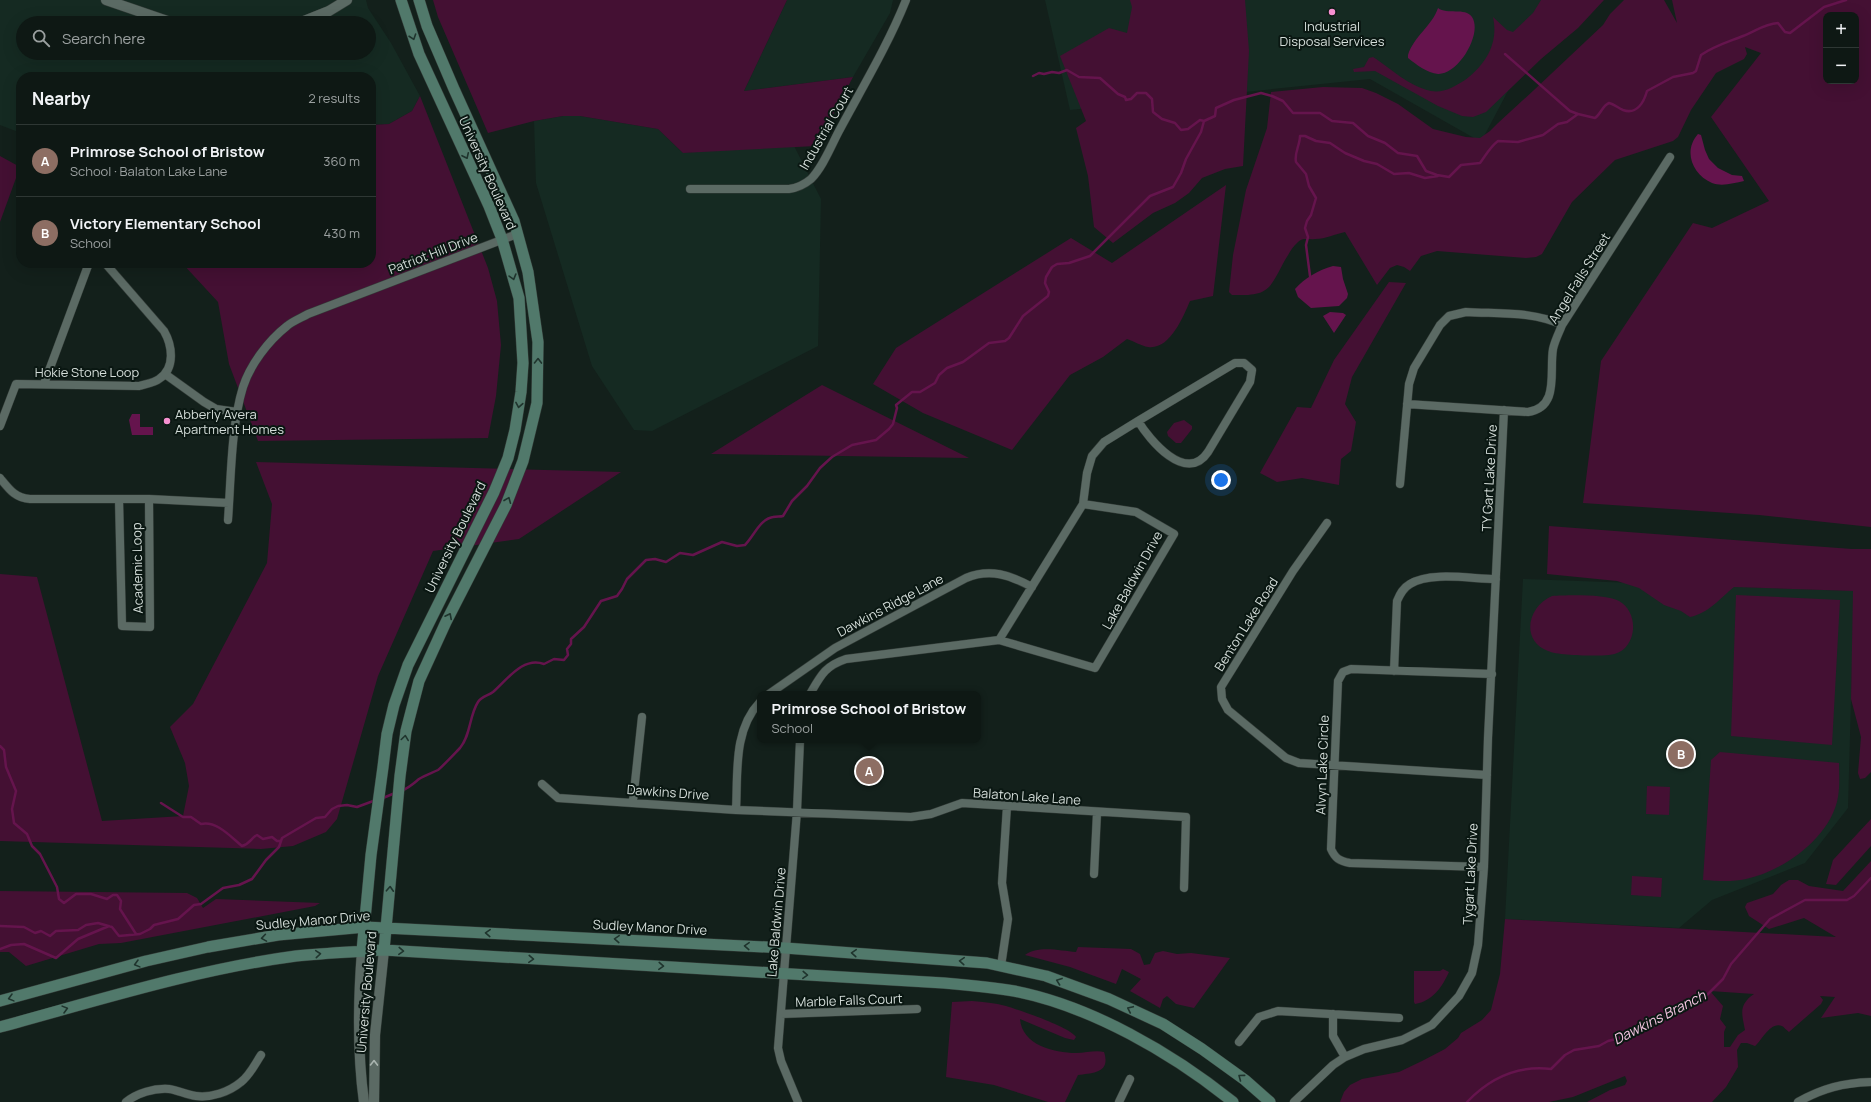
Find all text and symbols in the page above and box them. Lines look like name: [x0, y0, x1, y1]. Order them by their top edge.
marker: Industrial Disposal Services: [1327, 7, 1337, 17]
map controls: [1823, 12, 1859, 84]
button: +: [1823, 12, 1859, 48]
search box: [16, 16, 376, 60]
place label: Industrial Disposal Services: [1280, 17, 1385, 50]
icon: search: [30, 27, 52, 49]
text: Search here: [62, 28, 145, 49]
one-way arrow: [408, 33, 417, 40]
button: −: [1823, 48, 1859, 84]
street label: Industrial Court: [795, 83, 857, 173]
text: Nearby: [32, 87, 90, 110]
text: 2 results: [308, 89, 360, 107]
street label: University Boulevard: [455, 114, 521, 232]
text: Primrose School of Bristow: [70, 141, 265, 162]
one-way arrow: [461, 151, 469, 159]
text: A: [41, 152, 49, 170]
text: 360 m: [323, 152, 360, 170]
text: School · Balaton Lake Lane: [70, 162, 227, 180]
text: Victory Elementary School: [70, 213, 261, 234]
text: B: [41, 224, 49, 242]
text: 430 m: [324, 224, 360, 242]
street label: Patriot Hill Drive: [386, 228, 481, 278]
street label: Angel Falls Street: [1544, 229, 1614, 327]
text: School: [70, 234, 111, 252]
one-way arrow: [508, 273, 517, 280]
one-way arrow: [534, 358, 542, 364]
street label: Hokie Stone Loop: [35, 363, 140, 381]
one-way arrow: [515, 402, 524, 408]
place label: Abberly Avera Apartment Homes: [175, 405, 284, 438]
marker: Abberly Avera Apartment Homes: [162, 416, 172, 426]
street label: TY Gart Lake Drive: [1477, 424, 1501, 532]
your location: [1211, 470, 1231, 490]
street label: University Boulevard: [420, 478, 490, 596]
one-way arrow: [503, 497, 511, 505]
street label: Academic Loop: [127, 522, 147, 614]
street label: Lake Baldwin Drive: [1097, 527, 1167, 632]
street label: Dawkins Ridge Lane: [834, 569, 947, 641]
street label: Benton Lake Road: [1210, 574, 1282, 674]
one-way arrow: [444, 613, 452, 620]
popup: [757, 691, 981, 743]
text: Primrose School of Bristow: [772, 698, 966, 719]
street label: Alvyn Lake Circle: [1311, 714, 1333, 815]
text: School: [772, 719, 813, 737]
one-way arrow: [400, 734, 409, 741]
pin: B: [1668, 739, 1694, 769]
pin: A: [856, 756, 882, 786]
street label: Dawkins Drive: [626, 780, 710, 804]
street label: Balaton Lake Lane: [973, 783, 1082, 809]
street label: Tygart Lake Drive: [1458, 822, 1482, 925]
street label: Lake Baldwin Drive: [762, 866, 790, 978]
one-way arrow: [385, 886, 394, 892]
street label: Sudley Manor Drive: [255, 906, 371, 934]
street label: Sudley Manor Drive: [592, 915, 708, 939]
one-way arrow: [485, 929, 491, 937]
street label: University Boulevard: [352, 930, 380, 1054]
one-way arrow: [261, 933, 267, 942]
one-way arrow: [614, 935, 620, 944]
one-way arrow: [744, 941, 750, 950]
one-way arrow: [398, 947, 404, 956]
one-way arrow: [851, 949, 857, 958]
one-way arrow: [315, 950, 321, 959]
one-way arrow: [528, 954, 534, 963]
one-way arrow: [959, 957, 965, 966]
one-way arrow: [134, 959, 141, 968]
one-way arrow: [658, 962, 664, 971]
one-way arrow: [802, 971, 808, 979]
one-way arrow: [1056, 977, 1063, 985]
water label: Dawkins Branch: [1609, 985, 1709, 1049]
street label: Marble Falls Court: [795, 989, 903, 1011]
one-way arrow: [8, 993, 15, 1002]
one-way arrow: [61, 1006, 68, 1014]
one-way arrow: [1127, 1006, 1135, 1014]
one-way arrow: [370, 1060, 378, 1066]
one-way arrow: [1238, 1075, 1245, 1082]

